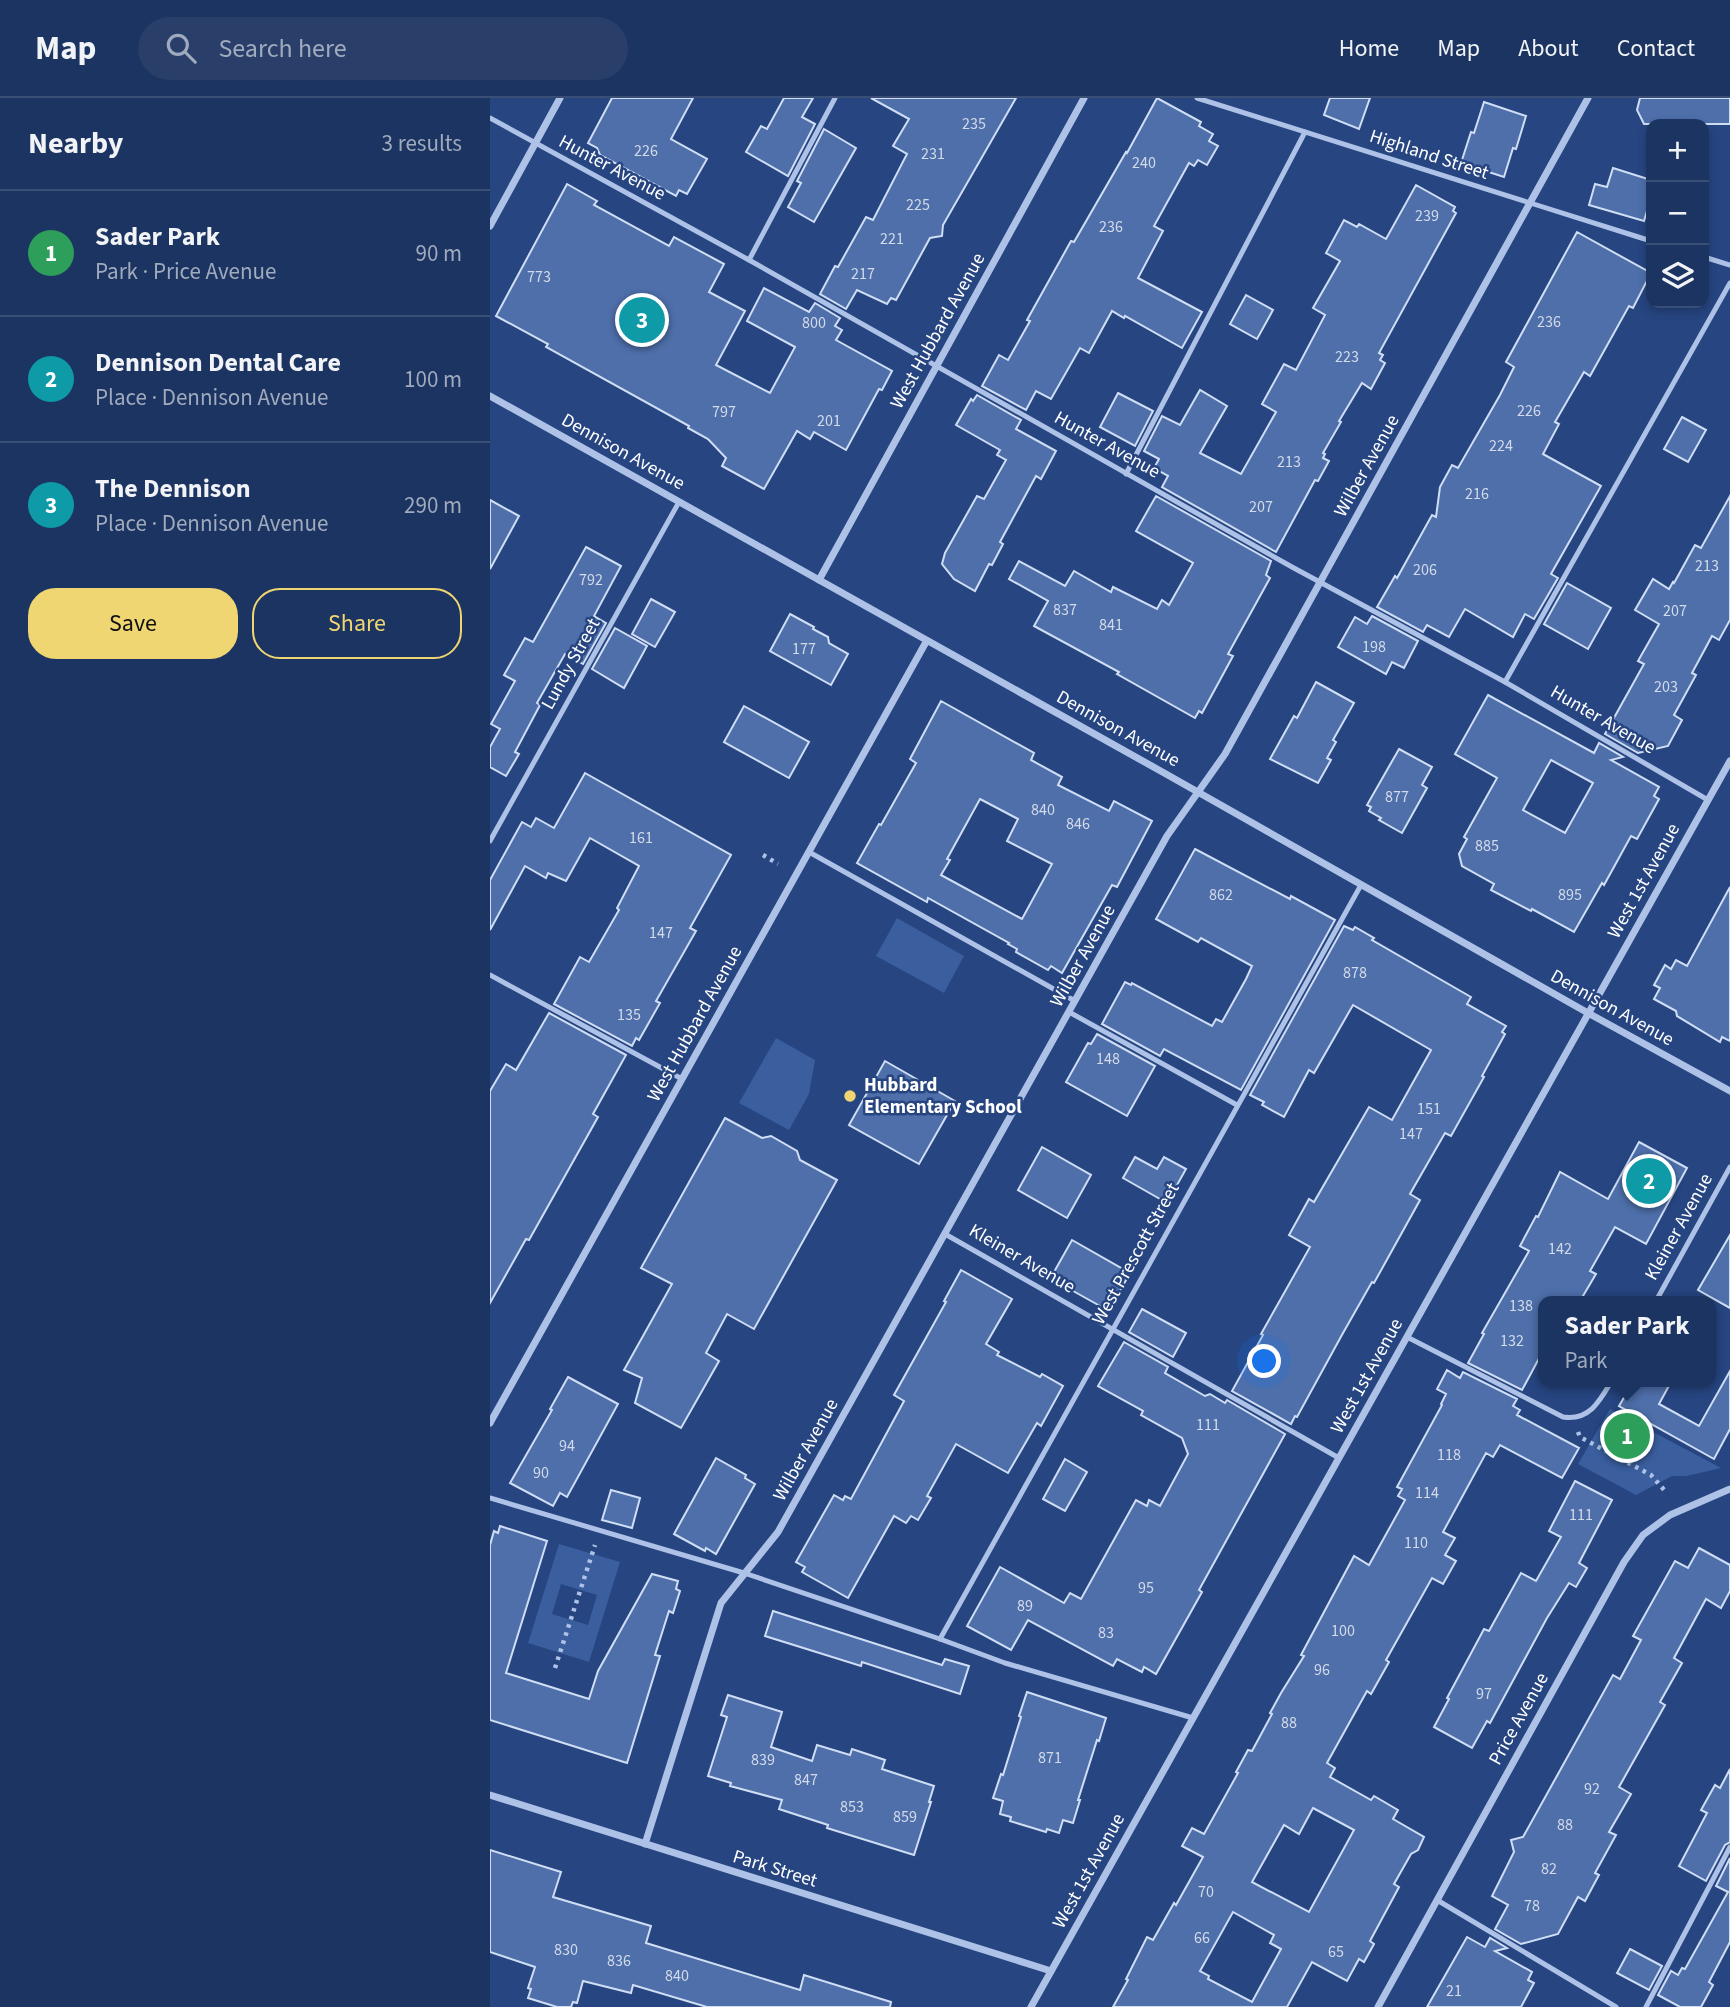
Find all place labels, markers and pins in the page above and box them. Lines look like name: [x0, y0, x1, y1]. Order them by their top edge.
pin: 3: [619, 294, 665, 346]
place label: Hubbard Elementary School: [864, 1072, 1022, 1121]
marker: Hubbard Elementary School: [842, 1088, 858, 1104]
pin: 2: [1626, 1155, 1672, 1207]
pin: 1: [1604, 1410, 1650, 1462]

